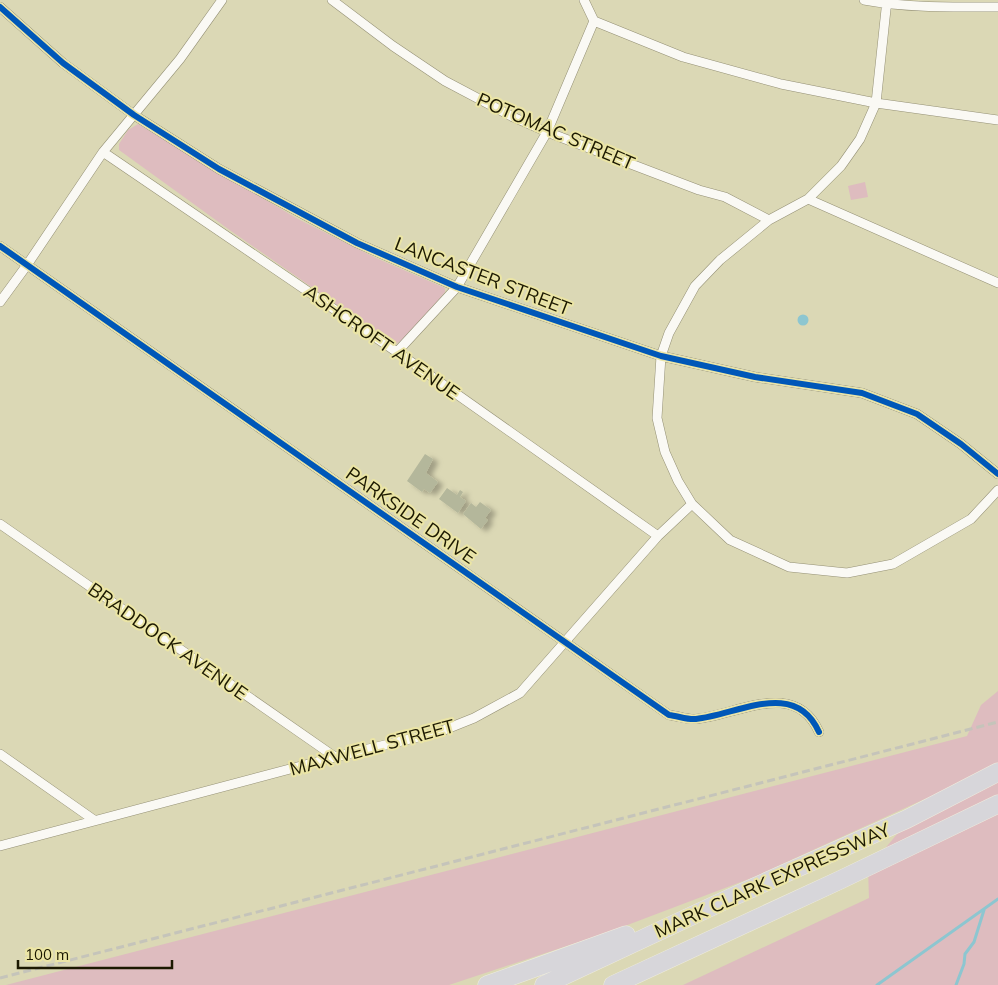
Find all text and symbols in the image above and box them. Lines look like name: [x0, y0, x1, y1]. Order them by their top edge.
street label: POTOMAC STREET: [473, 87, 639, 175]
street label: LANCASTER STREET: [392, 231, 575, 321]
street label: ASHCROFT AVENUE: [299, 279, 465, 405]
street label: PARKSIDE DRIVE: [341, 461, 481, 569]
street label: BRADDOCK AVENUE: [84, 577, 252, 705]
street label: MAXWELL STREET: [287, 713, 458, 781]
street label: MARK CLARK EXPRESSWAY: [651, 817, 894, 943]
scale bar: [18, 938, 171, 970]
text: 100 m: [25, 945, 69, 964]

